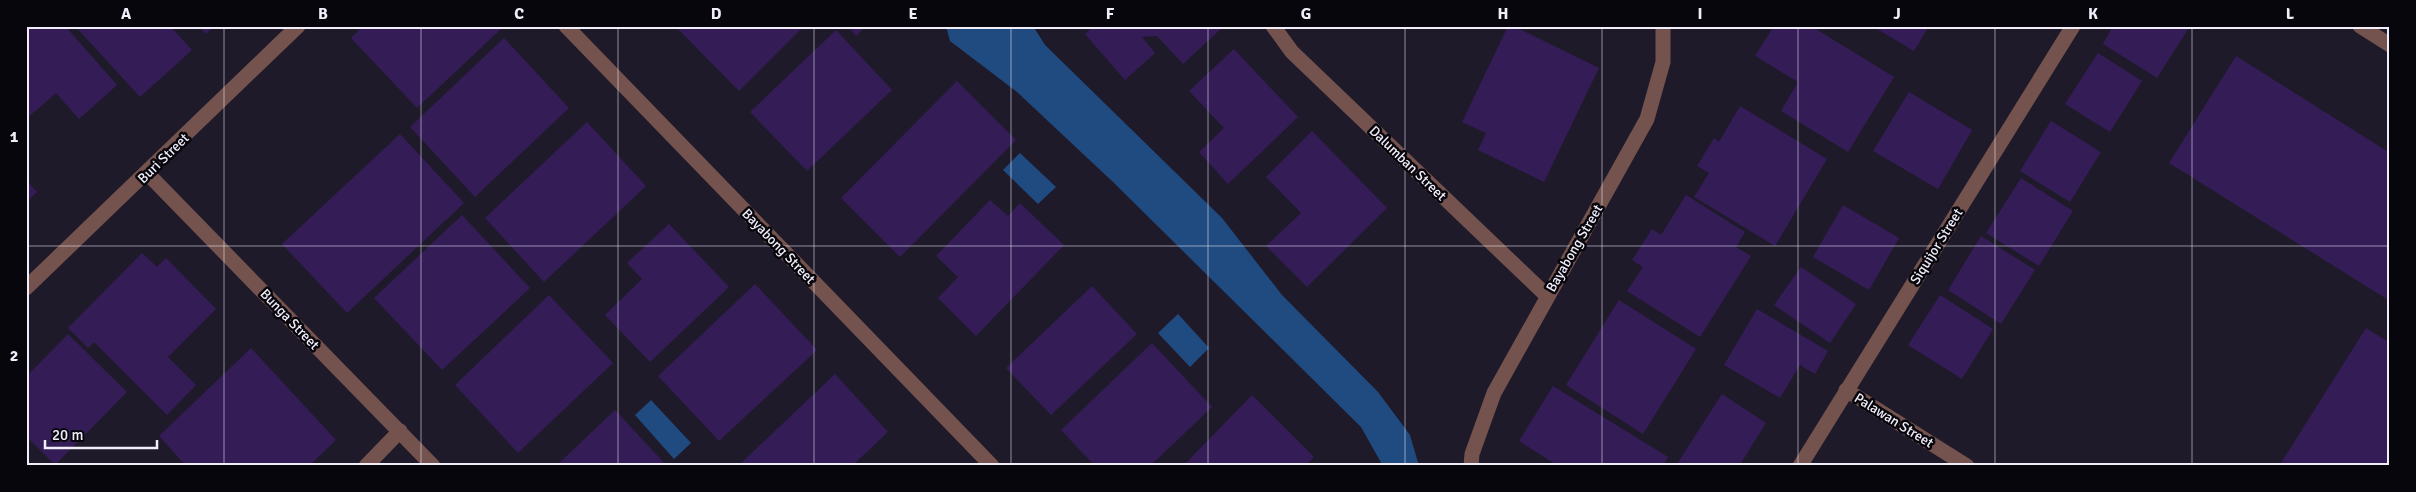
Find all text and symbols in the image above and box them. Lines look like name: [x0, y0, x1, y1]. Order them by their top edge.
text: A: [121, 4, 132, 24]
text: B: [318, 4, 328, 24]
text: C: [514, 4, 524, 24]
text: D: [711, 4, 722, 24]
text: E: [908, 4, 918, 24]
text: F: [1106, 4, 1115, 24]
text: G: [1301, 4, 1311, 24]
text: H: [1498, 4, 1508, 24]
text: I: [1697, 4, 1703, 24]
text: J: [1893, 4, 1901, 24]
text: K: [2088, 4, 2098, 24]
text: L: [2286, 4, 2295, 24]
street label: Dalumban Street: [1366, 122, 1450, 204]
text: 1: [10, 127, 19, 147]
street label: Buri Street: [134, 130, 193, 187]
street label: Bayabong Street: [1543, 201, 1606, 295]
street label: Bayabong Street: [738, 205, 819, 288]
street label: Siquijor Street: [1906, 205, 1967, 287]
street label: Bunga Street: [256, 285, 323, 353]
text: 2: [10, 346, 18, 366]
street label: Palawan Street: [1851, 389, 1937, 452]
scale bar: [45, 417, 158, 449]
text: 20 m: [52, 426, 83, 444]

